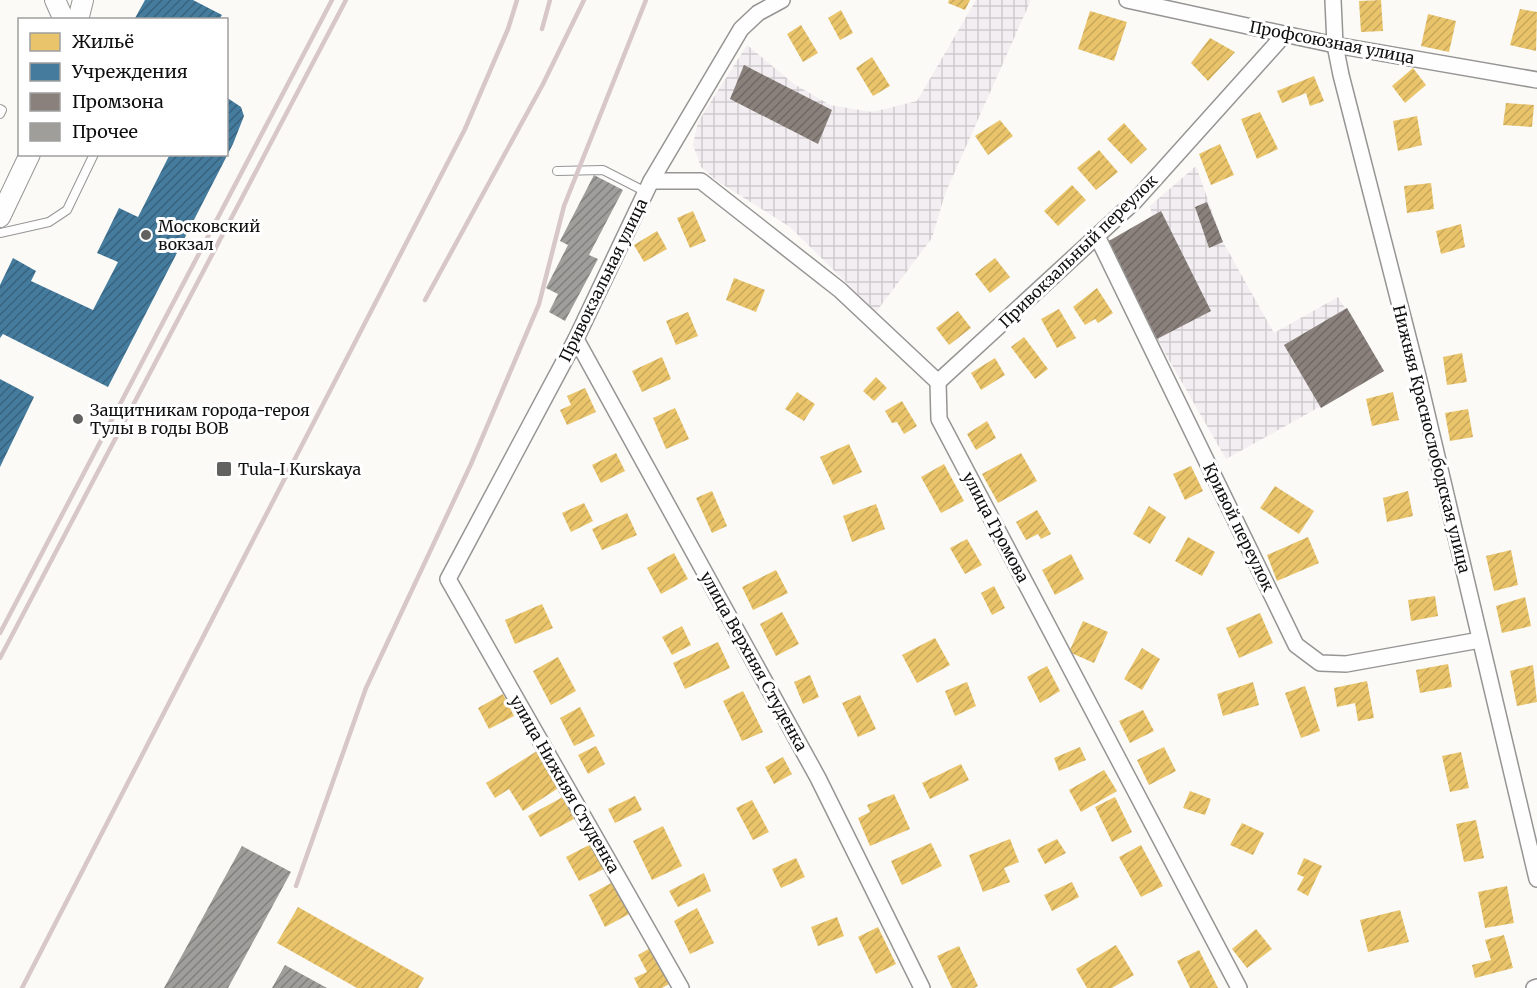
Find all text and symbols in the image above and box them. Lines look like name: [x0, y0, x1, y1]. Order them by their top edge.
street label: Профсоюзная улица: [1248, 16, 1417, 68]
legend: [18, 18, 228, 156]
text: Жильё: [72, 30, 134, 53]
text: Учреждения: [71, 60, 188, 83]
text: Промзона: [72, 90, 164, 113]
text: Прочее: [72, 120, 138, 143]
street label: Привокзальный переулок: [995, 170, 1161, 332]
street label: Привокзальная улица: [555, 195, 652, 365]
place label: Московский вокзал: [158, 216, 260, 254]
marker: Московский вокзал: [139, 228, 153, 242]
street label: Нижняя Краснослободская улица: [1389, 303, 1475, 576]
place label: Защитникам города-героя Тулы в годы ВОВ: [90, 400, 310, 438]
marker: Защитникам города-героя Тулы в годы ВОВ: [71, 412, 85, 426]
place label: Tula-I Kurskaya: [238, 459, 361, 479]
street label: Кривой переулок: [1199, 459, 1279, 595]
marker: Tula-I Kurskaya: [215, 460, 233, 478]
street label: улица Громова: [958, 468, 1034, 586]
street label: улица Верхняя Cтуденка: [696, 568, 812, 755]
street label: улица Нижняя Cтуденкa: [506, 692, 624, 877]

